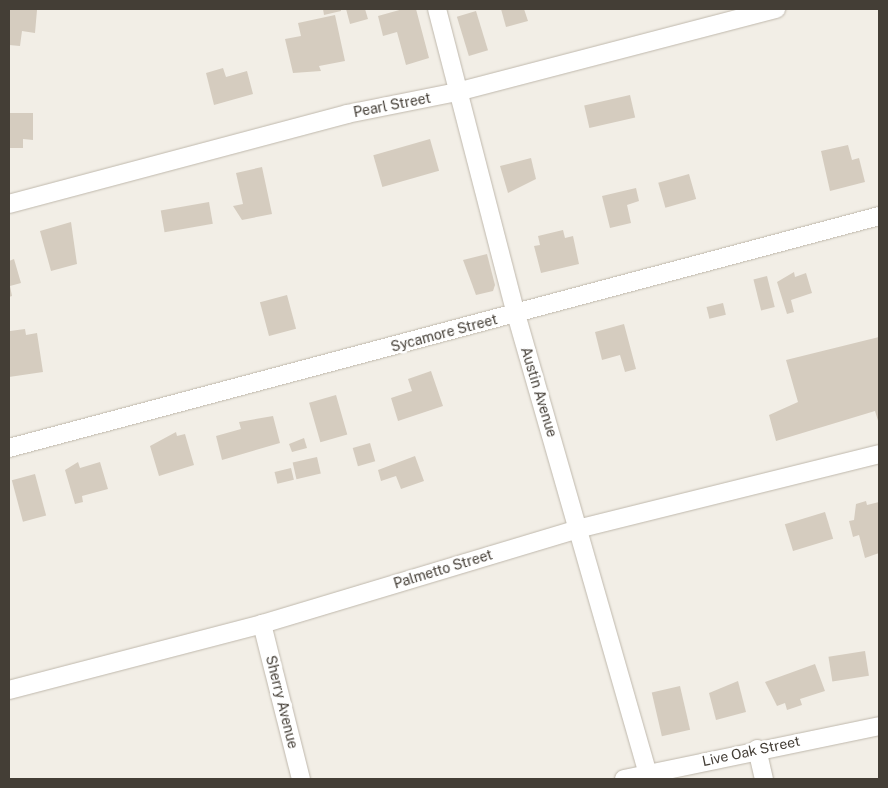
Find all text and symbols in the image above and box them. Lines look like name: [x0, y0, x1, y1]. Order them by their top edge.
street label: Pearl Street: [352, 89, 432, 121]
street label: Sycamore Street: [389, 311, 499, 355]
street label: Austin Avenue: [517, 345, 561, 439]
street label: Palmetto Street: [391, 546, 495, 592]
street label: Sherry Avenue: [262, 654, 302, 750]
street label: Live Oak Street: [700, 732, 802, 770]

